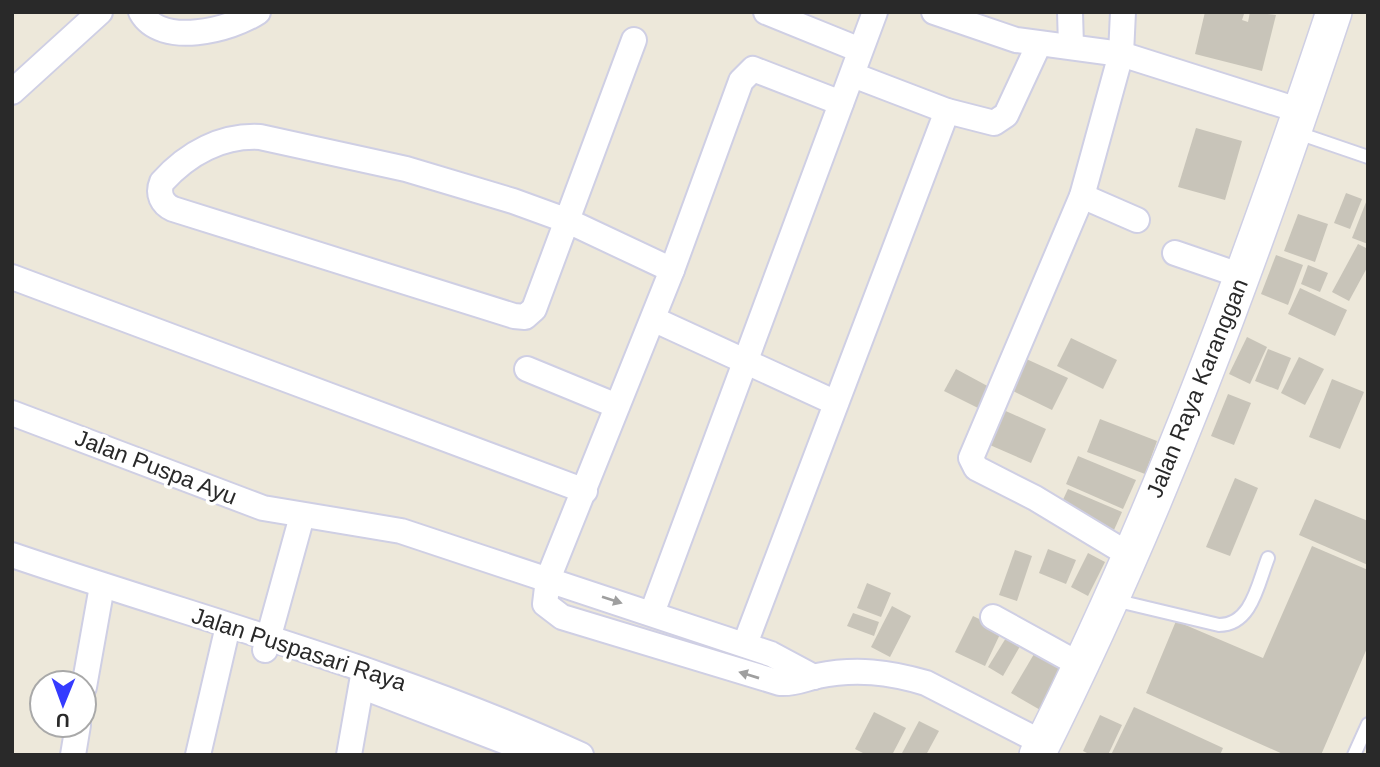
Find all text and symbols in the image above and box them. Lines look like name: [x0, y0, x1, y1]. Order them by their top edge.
street label: Jalan Raya Karanggan: [1141, 275, 1253, 501]
street label: Jalan Puspa Ayu: [72, 424, 240, 510]
one-way arrow: [602, 596, 623, 606]
street label: Jalan Puspasari Raya: [189, 602, 410, 696]
north arrow: [28, 669, 98, 739]
one-way arrow: [738, 669, 759, 679]
text: U: [56, 710, 70, 731]

